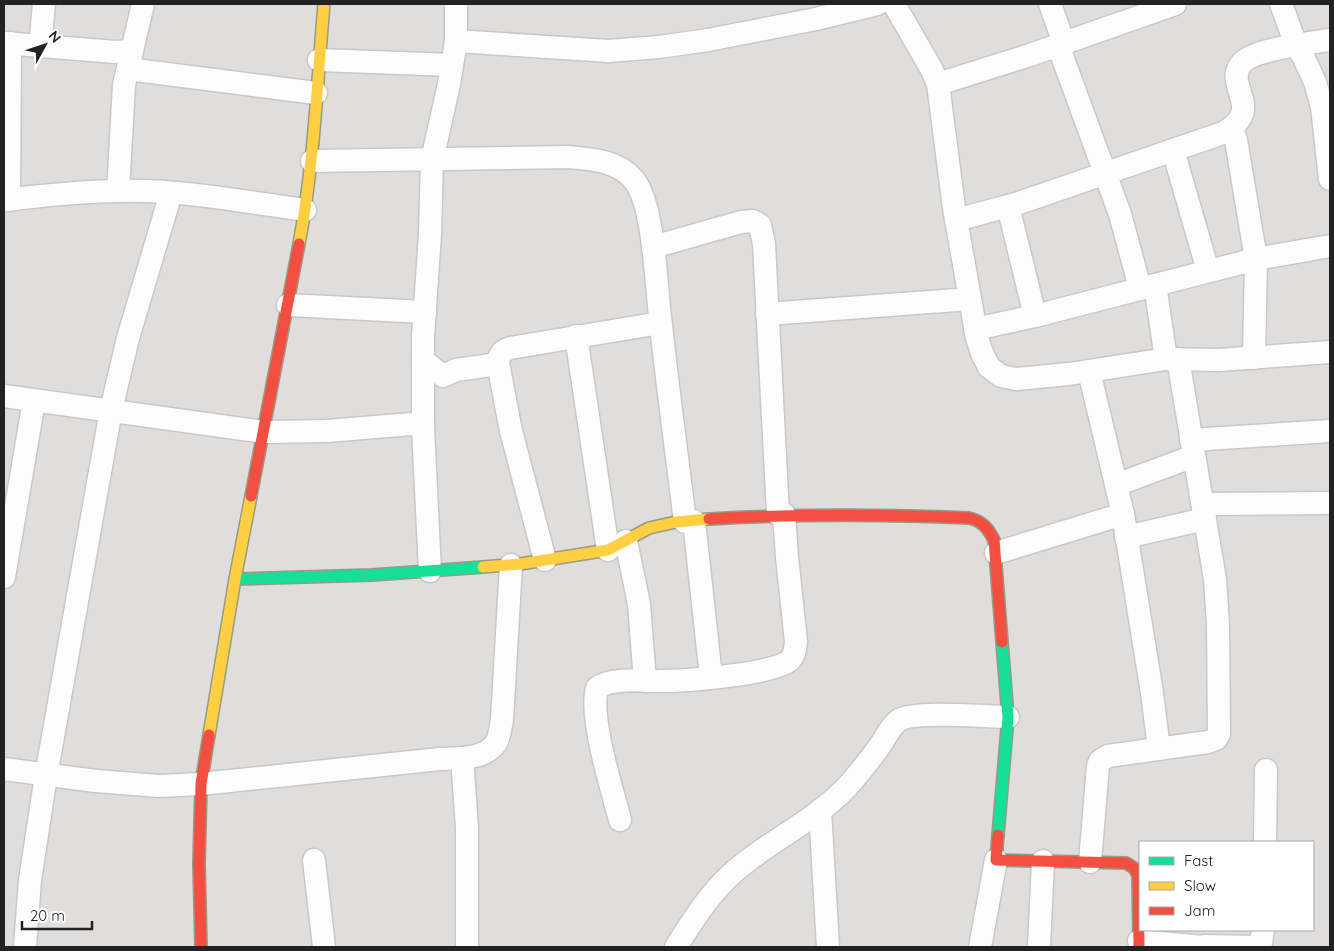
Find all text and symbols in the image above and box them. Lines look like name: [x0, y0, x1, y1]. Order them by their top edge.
north arrow: [20, 20, 70, 70]
text: N: [45, 27, 65, 46]
legend: [1139, 841, 1314, 931]
text: Fast: [1184, 851, 1213, 870]
text: Slow: [1184, 876, 1216, 895]
scale bar: [22, 898, 92, 930]
text: Jam: [1184, 901, 1215, 920]
text: 20 m: [30, 906, 65, 925]

